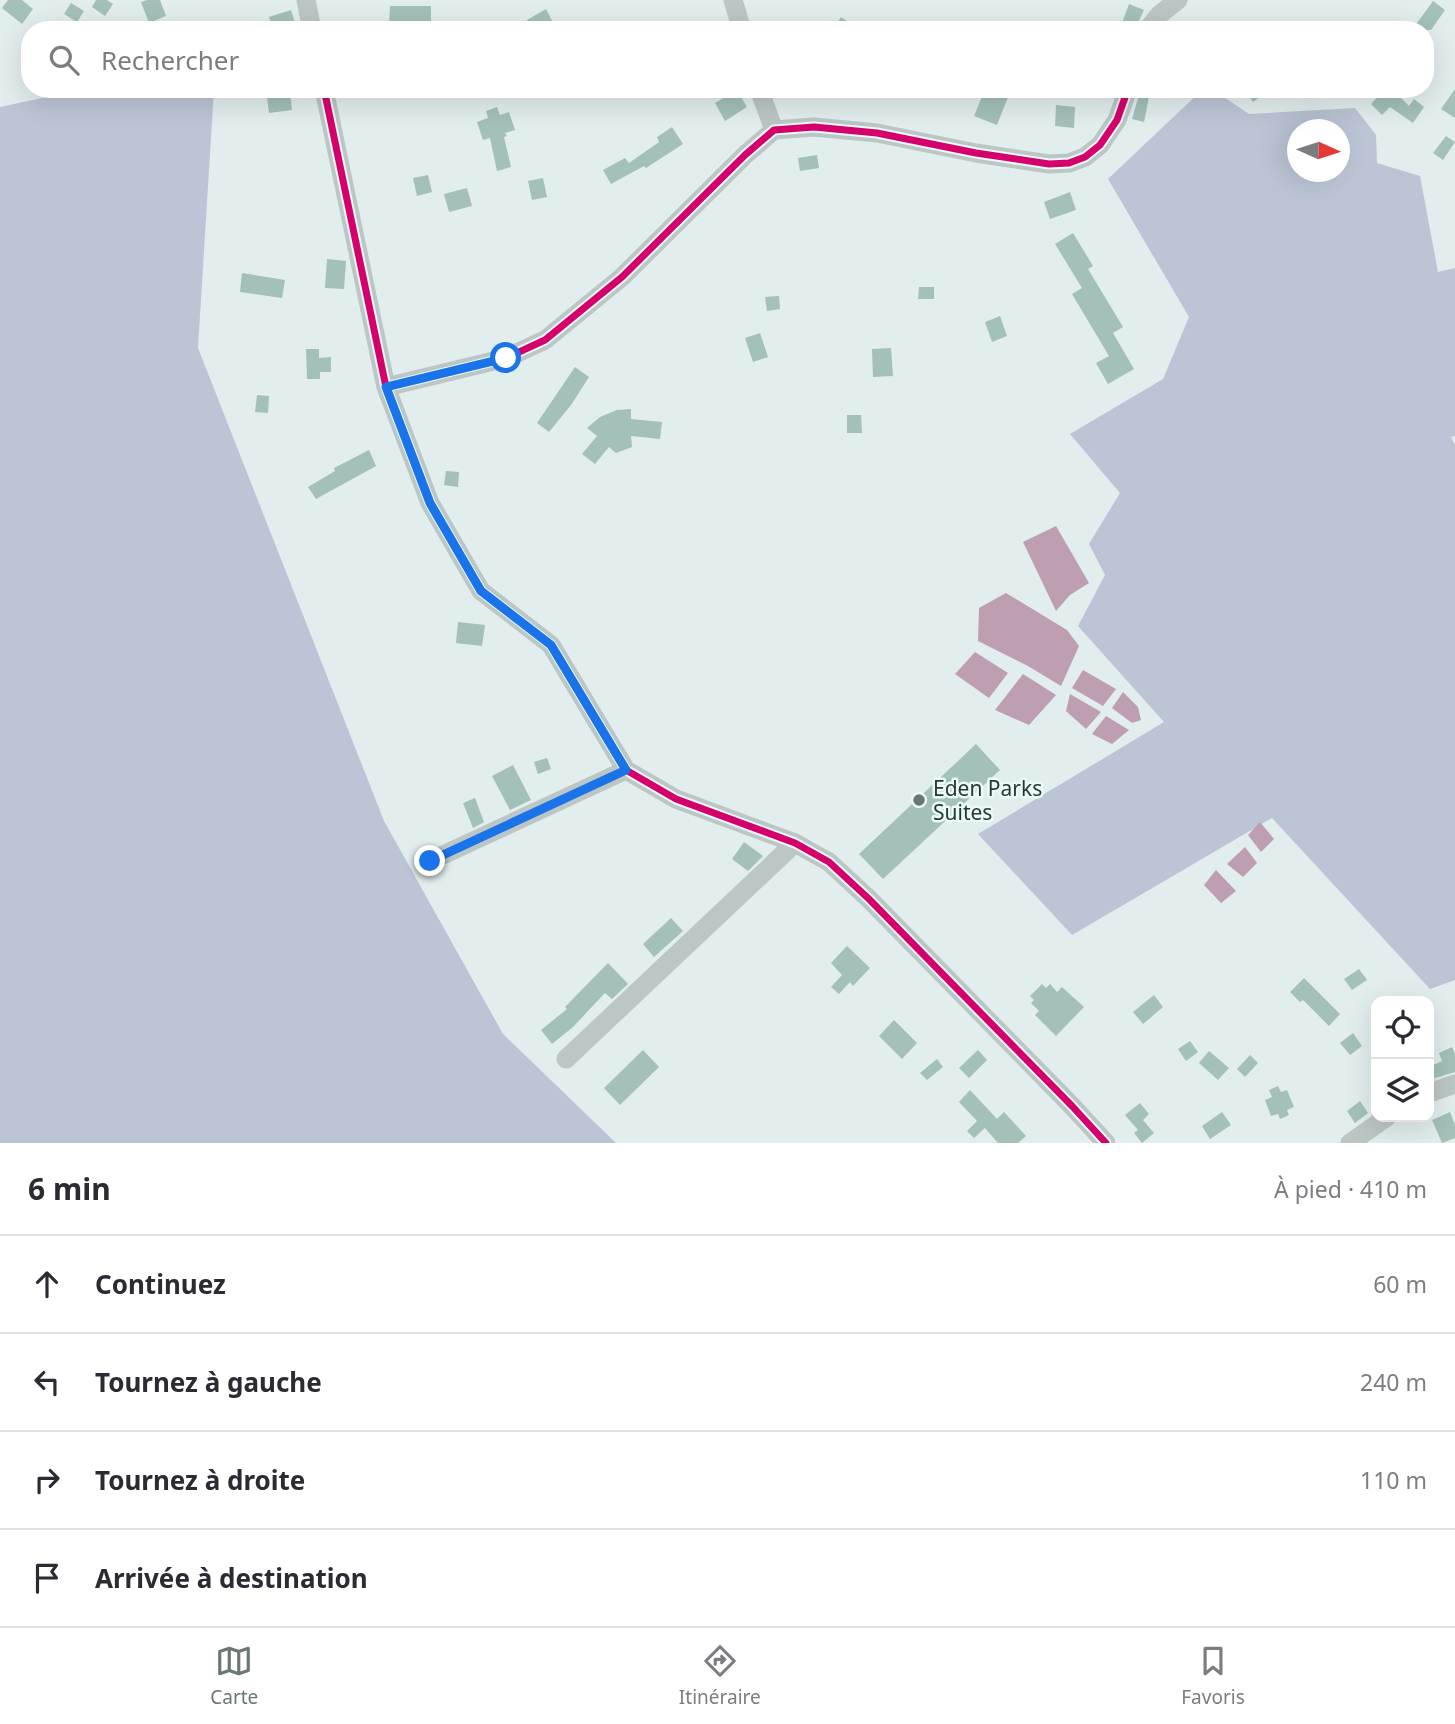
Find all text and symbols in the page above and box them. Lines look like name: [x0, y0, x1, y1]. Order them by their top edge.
search box: [21, 21, 1434, 98]
icon: search: [45, 41, 83, 79]
text: Rechercher: [101, 42, 239, 78]
north arrow: [1287, 119, 1350, 182]
route start: [490, 342, 521, 373]
place label: Eden Parks Suites: [933, 774, 1042, 826]
marker: Eden Parks Suites: [911, 792, 927, 808]
route end: [414, 845, 445, 876]
map controls: [1371, 996, 1434, 1122]
button: locate: [1371, 996, 1434, 1059]
button: layers: [1371, 1059, 1434, 1122]
text: 6 min: [28, 1168, 111, 1209]
text: À pied · 410 m: [1274, 1173, 1427, 1205]
icon: ahead: [28, 1265, 66, 1303]
text: Continuez: [95, 1266, 226, 1302]
text: 60 m: [1373, 1268, 1427, 1300]
icon: left: [28, 1363, 66, 1401]
text: Tournez à gauche: [95, 1364, 322, 1400]
text: 240 m: [1360, 1366, 1427, 1398]
icon: right: [28, 1461, 66, 1499]
text: Tournez à droite: [95, 1462, 305, 1498]
text: 110 m: [1360, 1464, 1427, 1496]
icon: arrive: [28, 1559, 66, 1597]
text: Arrivée à destination: [95, 1560, 368, 1596]
tab: Carte: [210, 1642, 258, 1710]
tab: Itinéraire: [679, 1642, 761, 1710]
tab: Favoris: [1181, 1642, 1245, 1710]

